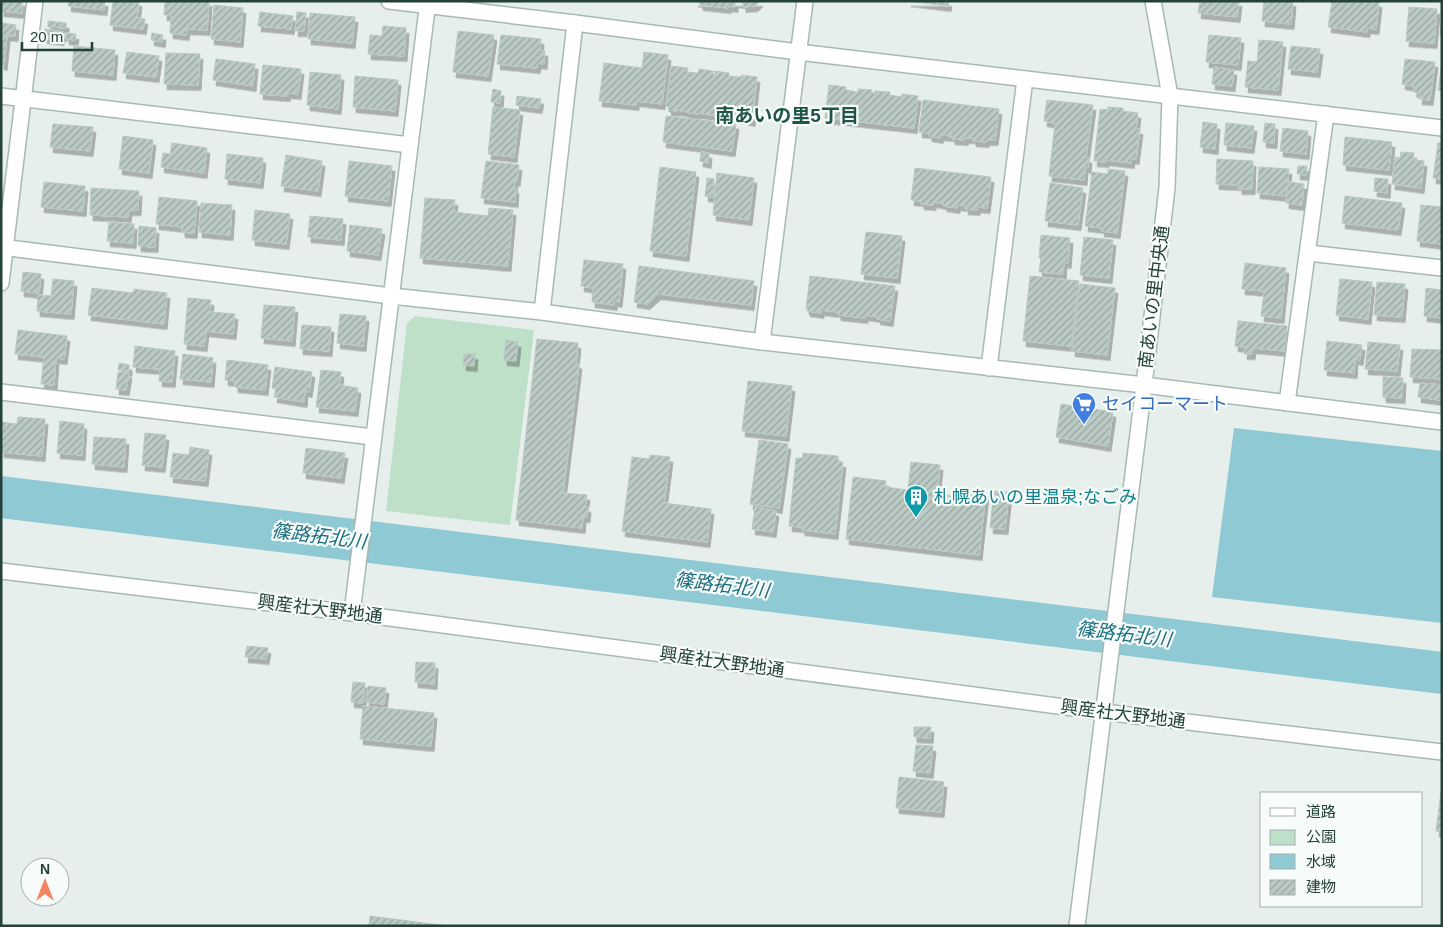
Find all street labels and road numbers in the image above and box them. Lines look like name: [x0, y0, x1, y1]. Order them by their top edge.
street label: 南あいの里中央通: [1135, 224, 1173, 370]
street label: 興産社大野地通: [256, 591, 384, 627]
street label: 興産社大野地通: [658, 643, 786, 681]
street label: 興産社大野地通: [1059, 696, 1187, 732]

